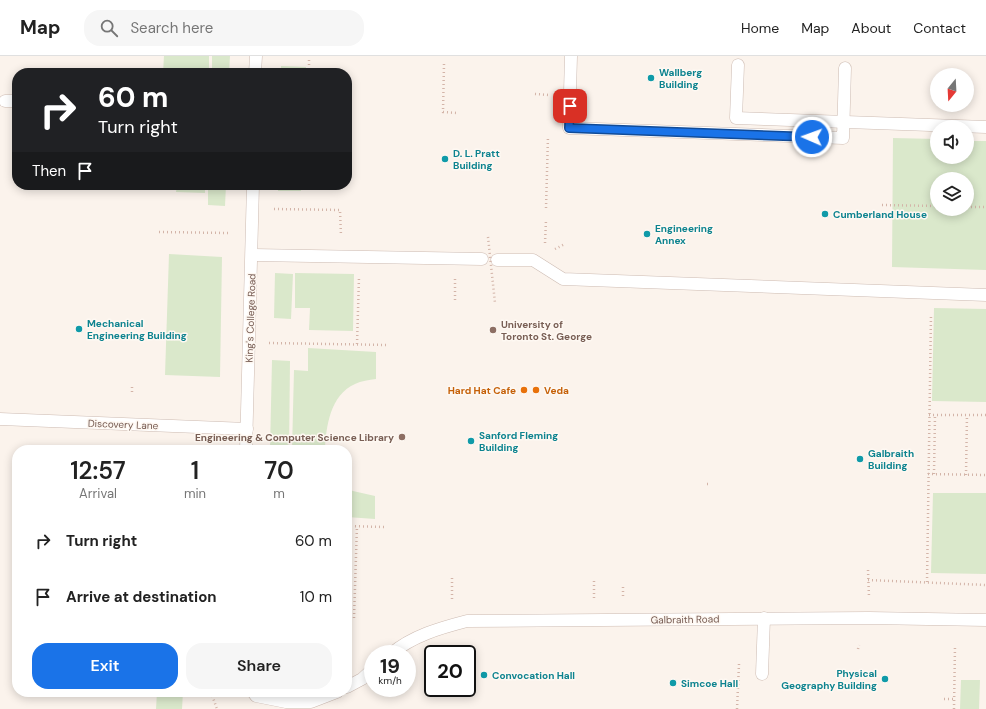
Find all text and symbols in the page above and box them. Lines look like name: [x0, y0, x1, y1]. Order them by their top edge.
search box: [84, 10, 364, 46]
text: Map: [20, 15, 60, 40]
icon: search: [98, 17, 120, 39]
text: Search here: [130, 18, 213, 38]
text: Home: [741, 19, 779, 37]
text: Map: [801, 19, 829, 37]
text: About: [851, 19, 891, 37]
text: Contact: [913, 19, 966, 37]
place label: Wallberg Building: [659, 66, 702, 91]
north arrow: [930, 68, 974, 112]
map controls: [930, 68, 974, 216]
marker: Wallberg Building: [646, 73, 656, 83]
text: 60 m: [98, 79, 168, 116]
icon: right: [32, 84, 84, 136]
pin: [553, 89, 587, 123]
icon: arrive: [559, 95, 581, 117]
text: Turn right: [98, 115, 178, 139]
position arrow: [791, 116, 833, 158]
button: sound: [930, 120, 974, 164]
place label: D. L. Pratt Building: [453, 147, 500, 172]
marker: D. L. Pratt Building: [440, 154, 450, 164]
icon: arrive: [74, 160, 96, 182]
text: Then: [32, 161, 66, 181]
button: layers: [930, 172, 974, 216]
place label: Cumberland House: [833, 208, 927, 221]
marker: Cumberland House: [820, 209, 830, 219]
place label: Engineering Annex: [655, 222, 713, 247]
marker: Engineering Annex: [642, 229, 652, 239]
street label: King's College Road: [242, 273, 259, 363]
place label: Mechanical Engineering Building: [87, 317, 187, 342]
place label: University of Toronto St. George: [501, 318, 592, 343]
marker: Mechanical Engineering Building: [74, 324, 84, 334]
marker: University of Toronto St. George: [488, 325, 498, 335]
place label: Hard Hat Cafe: [448, 384, 516, 397]
place label: Veda: [544, 384, 569, 397]
marker: Hard Hat Cafe: [519, 385, 529, 395]
marker: Veda: [531, 385, 541, 395]
street label: Discovery Lane: [88, 417, 159, 432]
place label: Sanford Fleming Building: [479, 429, 558, 454]
place label: Engineering & Computer Science Library: [195, 431, 394, 444]
marker: Engineering & Computer Science Library: [397, 432, 407, 442]
marker: Sanford Fleming Building: [466, 436, 476, 446]
place label: Galbraith Building: [868, 447, 914, 472]
marker: Galbraith Building: [855, 454, 865, 464]
text: 12:57: [70, 455, 126, 486]
text: 1: [191, 455, 199, 486]
text: 70: [264, 455, 294, 486]
text: Arrival: [79, 485, 117, 502]
text: min: [184, 485, 206, 502]
text: m: [273, 485, 285, 502]
icon: right: [32, 530, 54, 552]
text: Turn right: [66, 531, 137, 551]
text: 60 m: [295, 531, 332, 551]
icon: arrive: [32, 586, 54, 608]
text: Arrive at destination: [66, 587, 217, 607]
text: 10 m: [300, 587, 332, 607]
street label: Galbraith Road: [651, 612, 719, 627]
button: Exit: [32, 643, 178, 689]
button: Share: [186, 643, 332, 689]
speed limit sign: 20: [424, 645, 476, 697]
text: 19: [380, 653, 400, 679]
place label: Physical Geography Building: [781, 667, 877, 692]
place label: Convocation Hall: [492, 669, 575, 682]
marker: Convocation Hall: [479, 670, 489, 680]
text: km/h: [378, 674, 402, 687]
marker: Physical Geography Building: [880, 674, 890, 684]
place label: Simcoe Hall: [681, 677, 738, 690]
marker: Simcoe Hall: [668, 678, 678, 688]

